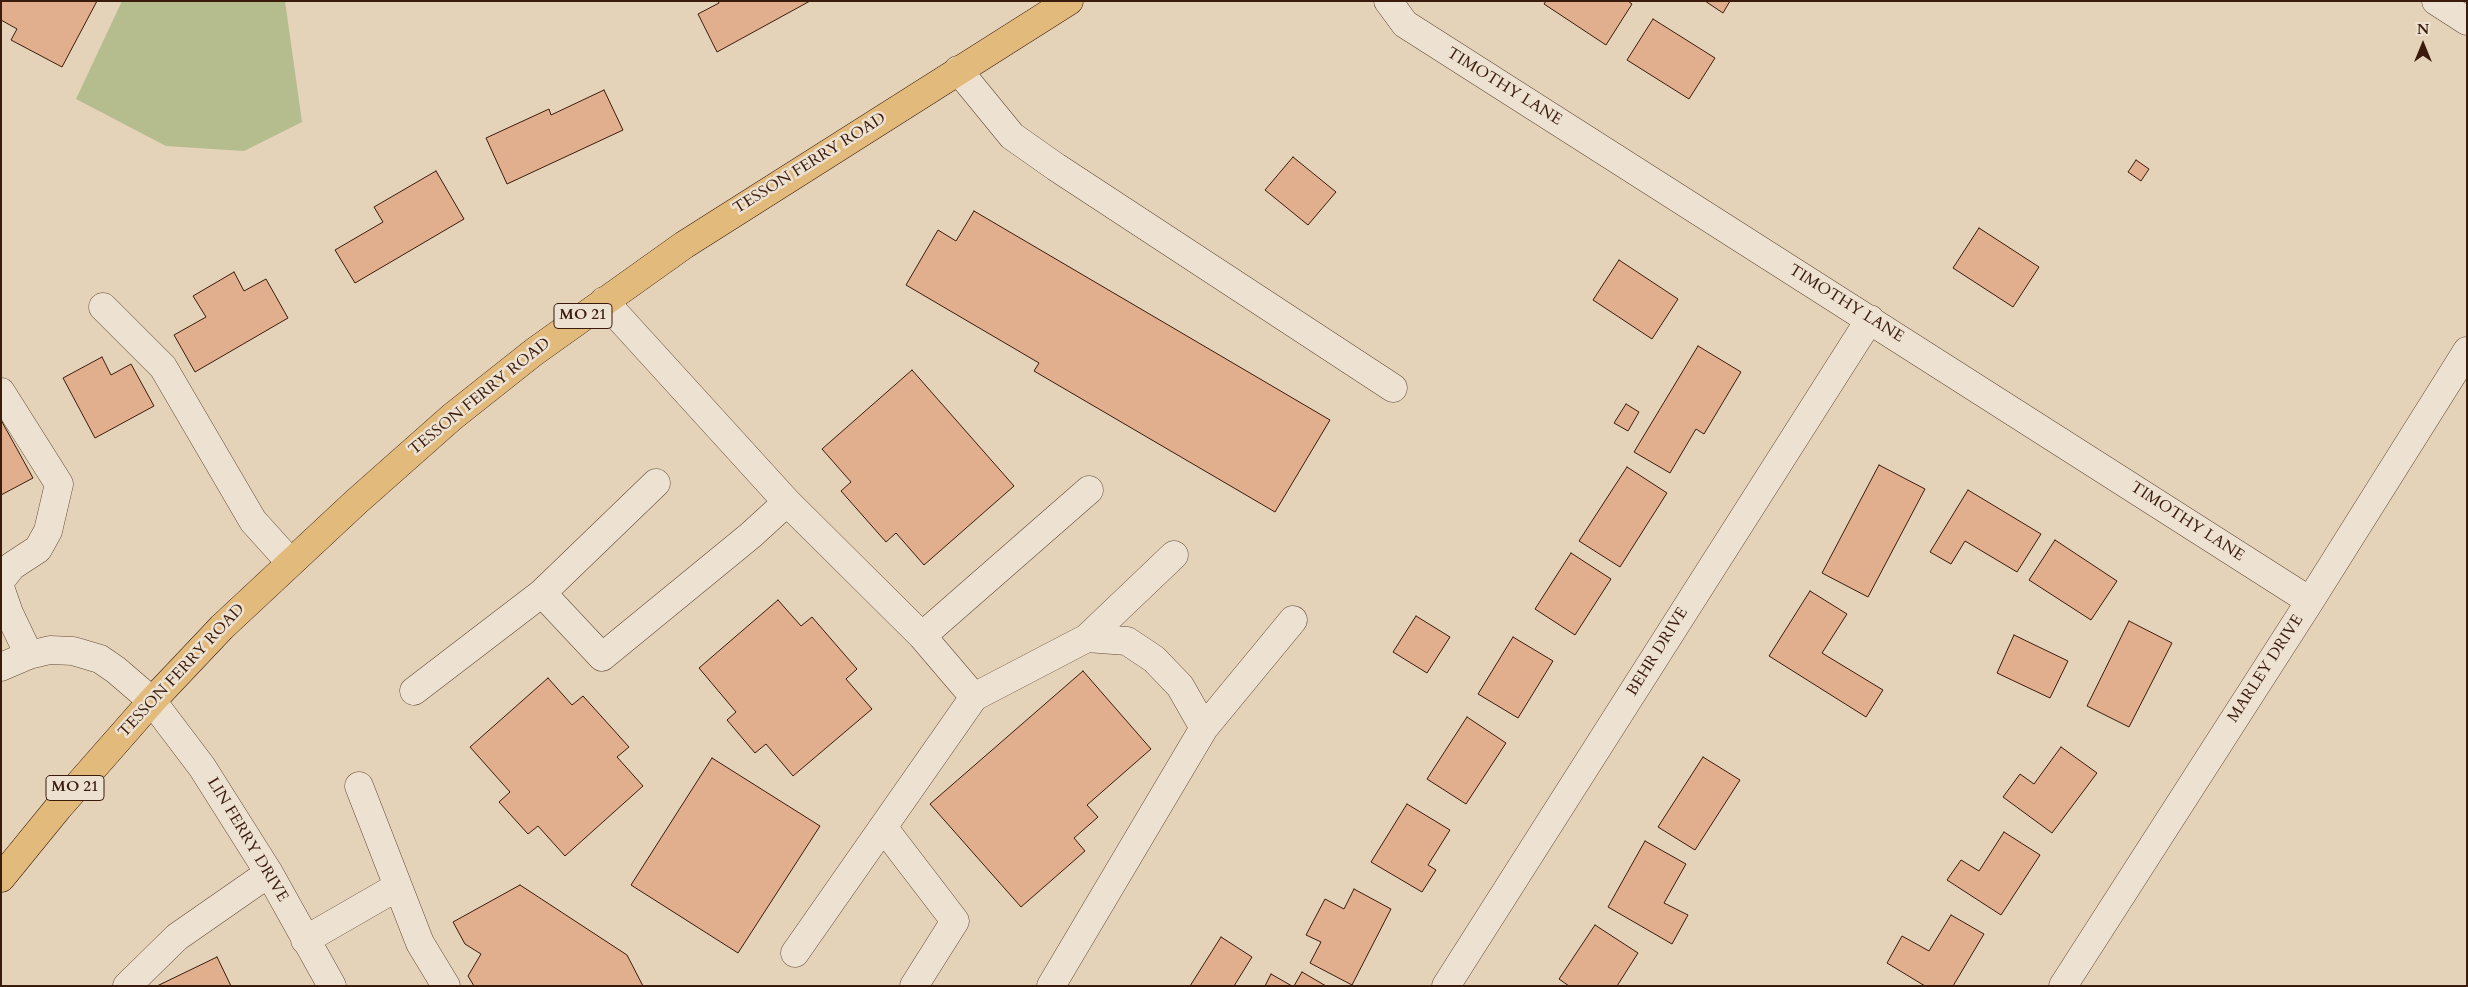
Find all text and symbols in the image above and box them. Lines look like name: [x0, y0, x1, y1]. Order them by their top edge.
north arrow: [2398, 20, 2448, 70]
text: N: [2417, 20, 2429, 39]
street label: TIMOTHY LANE: [1443, 44, 1565, 130]
street label: TESSON FERRY ROAD: [730, 109, 890, 219]
street label: TIMOTHY LANE: [1785, 261, 1907, 347]
road number: MO 21: [554, 304, 612, 328]
street label: TESSON FERRY ROAD: [406, 334, 554, 460]
street label: TIMOTHY LANE: [2126, 478, 2248, 566]
street label: TESSON FERRY ROAD: [115, 600, 249, 742]
street label: BEHR DRIVE: [1623, 604, 1693, 700]
street label: MARLEY DRIVE: [2224, 612, 2308, 726]
street label: LIN FERRY DRIVE: [202, 774, 292, 906]
road number: MO 21: [46, 776, 104, 800]

